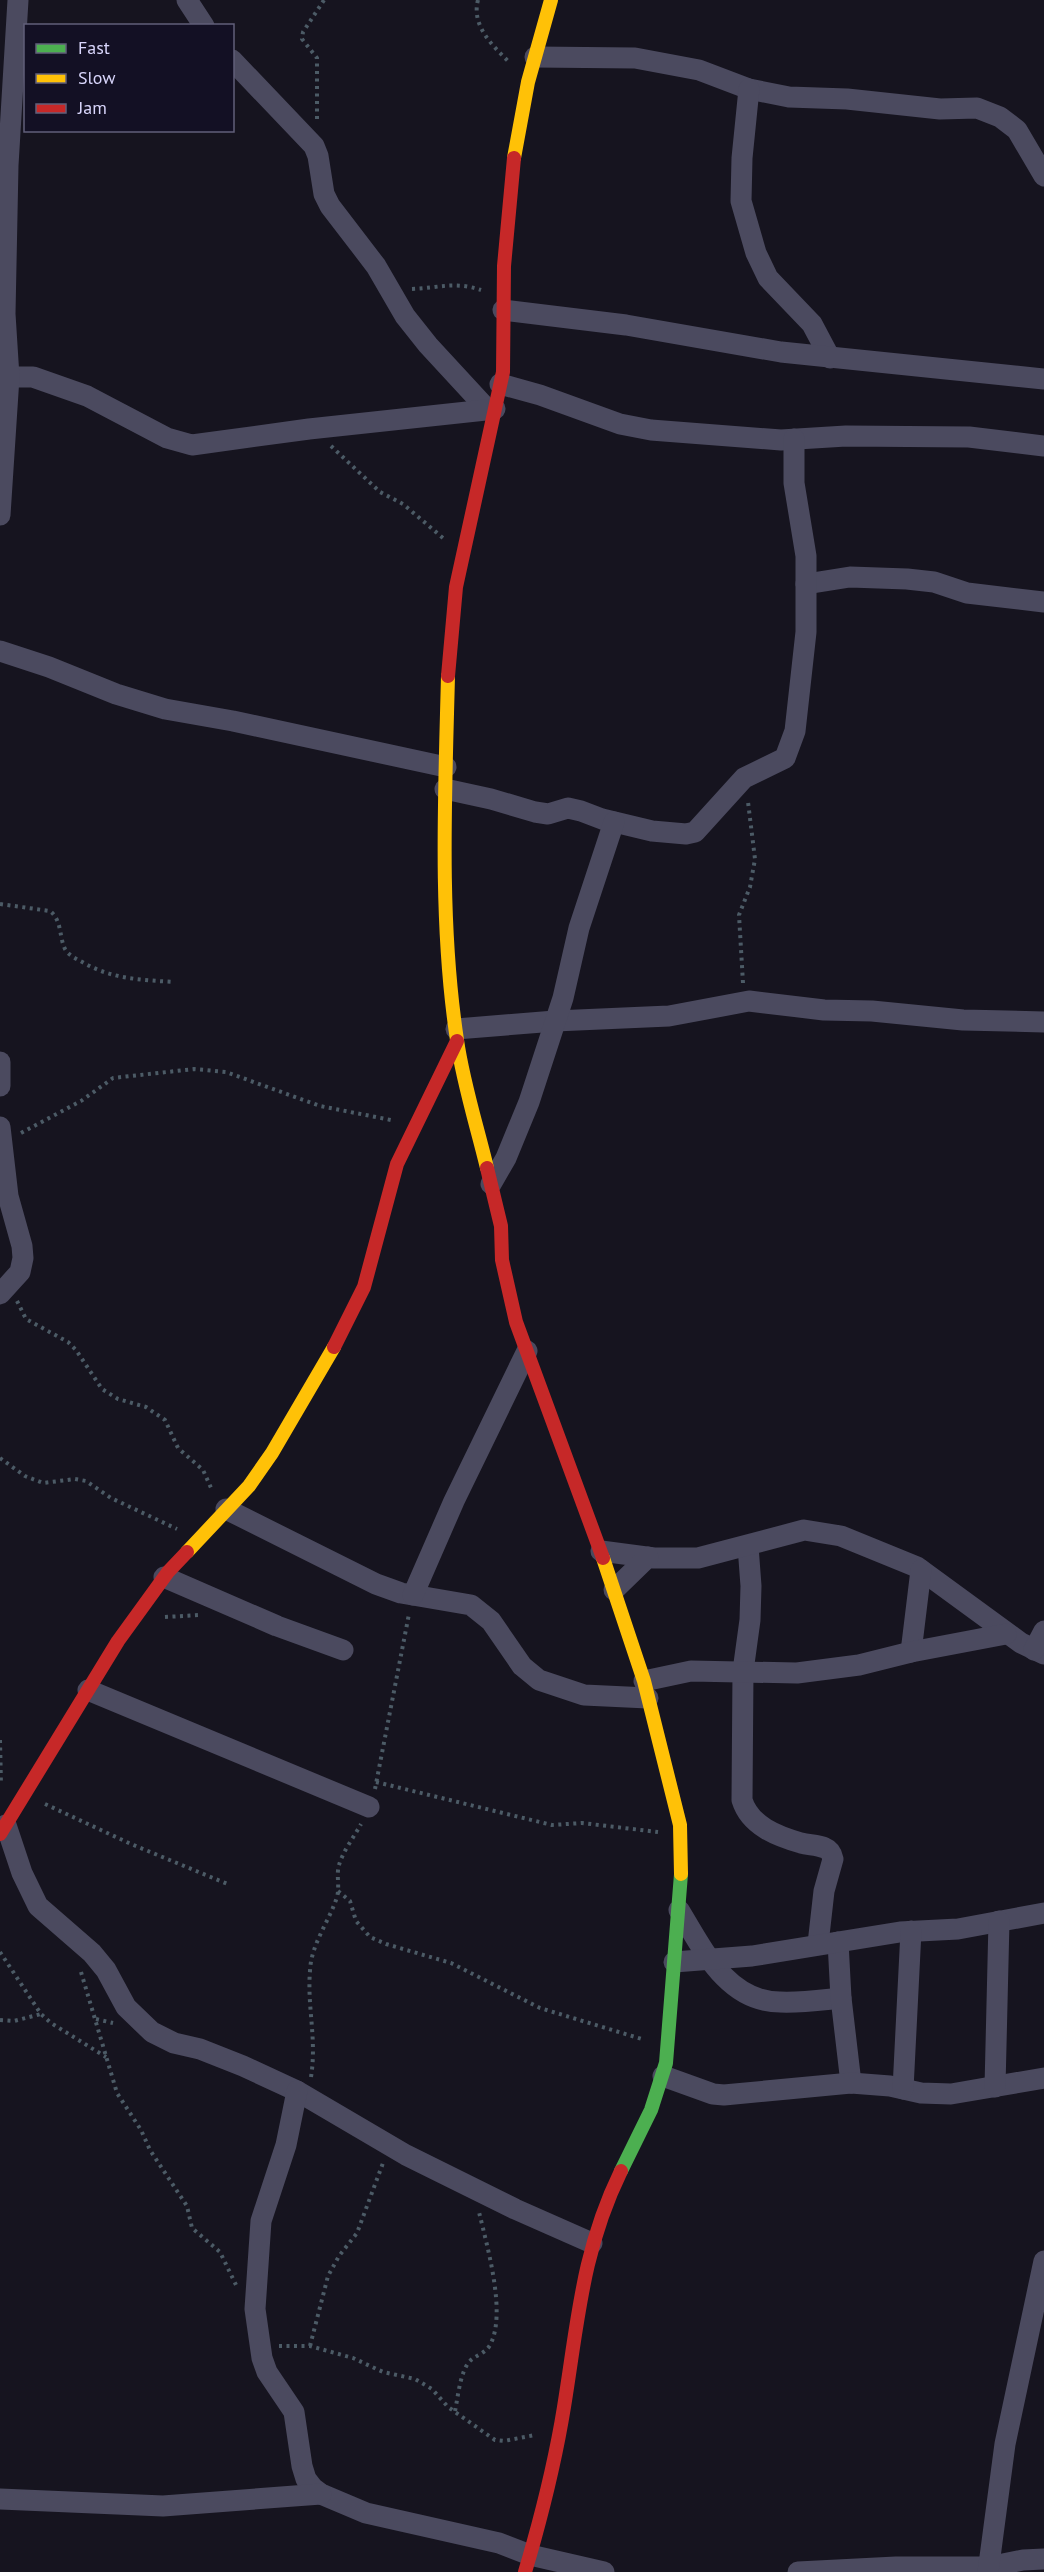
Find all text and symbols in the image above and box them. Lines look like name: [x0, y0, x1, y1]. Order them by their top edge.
legend: [24, 24, 234, 132]
text: Fast: [78, 36, 110, 59]
text: Slow: [78, 66, 116, 89]
text: Jam: [77, 96, 107, 119]

